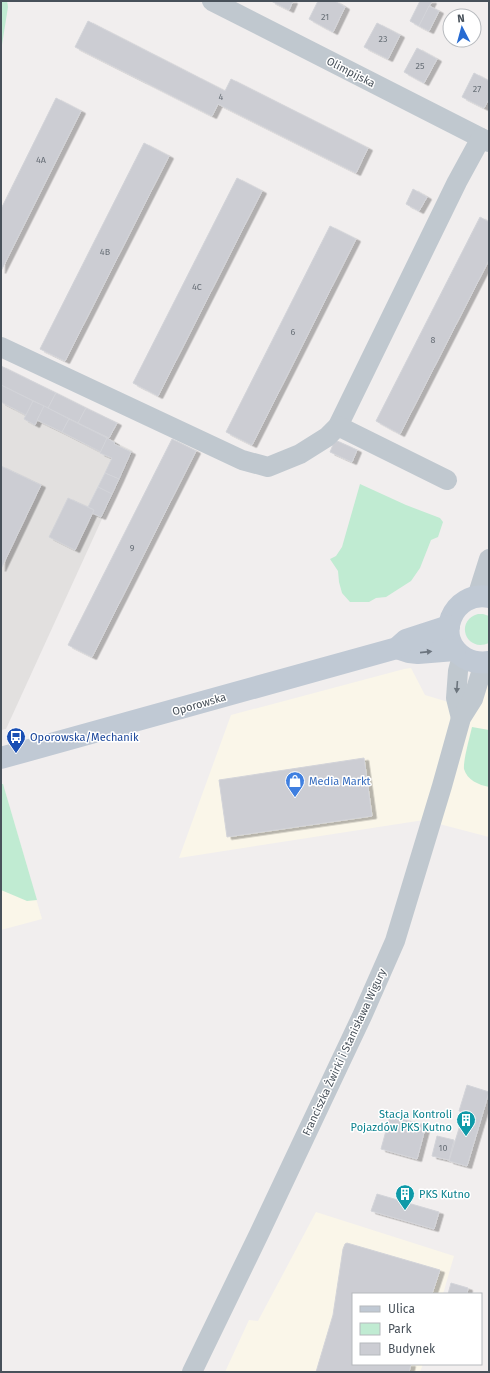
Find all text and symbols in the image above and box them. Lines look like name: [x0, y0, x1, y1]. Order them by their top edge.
north arrow: [442, 8, 482, 48]
house number: 21: [321, 12, 329, 22]
text: N: [457, 12, 465, 25]
house number: 23: [379, 34, 387, 44]
street label: Olimpijska: [324, 55, 377, 90]
house number: 25: [416, 61, 425, 71]
house number: 27: [473, 84, 481, 94]
house number: 4: [219, 92, 224, 102]
house number: 4A: [36, 155, 47, 165]
house number: 4B: [100, 247, 111, 257]
house number: 4C: [192, 282, 202, 292]
house number: 6: [291, 327, 296, 337]
house number: 8: [431, 335, 436, 345]
house number: 9: [130, 543, 135, 553]
one-way arrow: [420, 648, 432, 655]
one-way arrow: [454, 681, 461, 693]
street label: Oporowska: [171, 691, 228, 718]
bus stop icon: Oporowska/Mechanik: [5, 726, 27, 754]
place label: Oporowska/Mechanik: [30, 731, 139, 744]
shop icon: Media Markt: [284, 770, 306, 798]
place label: Media Markt: [309, 775, 371, 788]
street label: Franciszka Żwirki i Stanisława Wigury: [299, 966, 389, 1138]
place label: Stacja Kontroli Pojazdów PKS Kutno: [351, 1108, 452, 1134]
building icon: Stacja Kontroli Pojazdów PKS Kutno: [455, 1109, 477, 1137]
house number: 10: [439, 1143, 447, 1153]
building icon: PKS Kutno: [394, 1183, 416, 1211]
place label: PKS Kutno: [419, 1188, 470, 1201]
legend: [352, 1293, 482, 1365]
text: Ulica: [388, 1302, 415, 1316]
text: Park: [388, 1322, 412, 1336]
text: Budynek: [388, 1342, 436, 1356]

